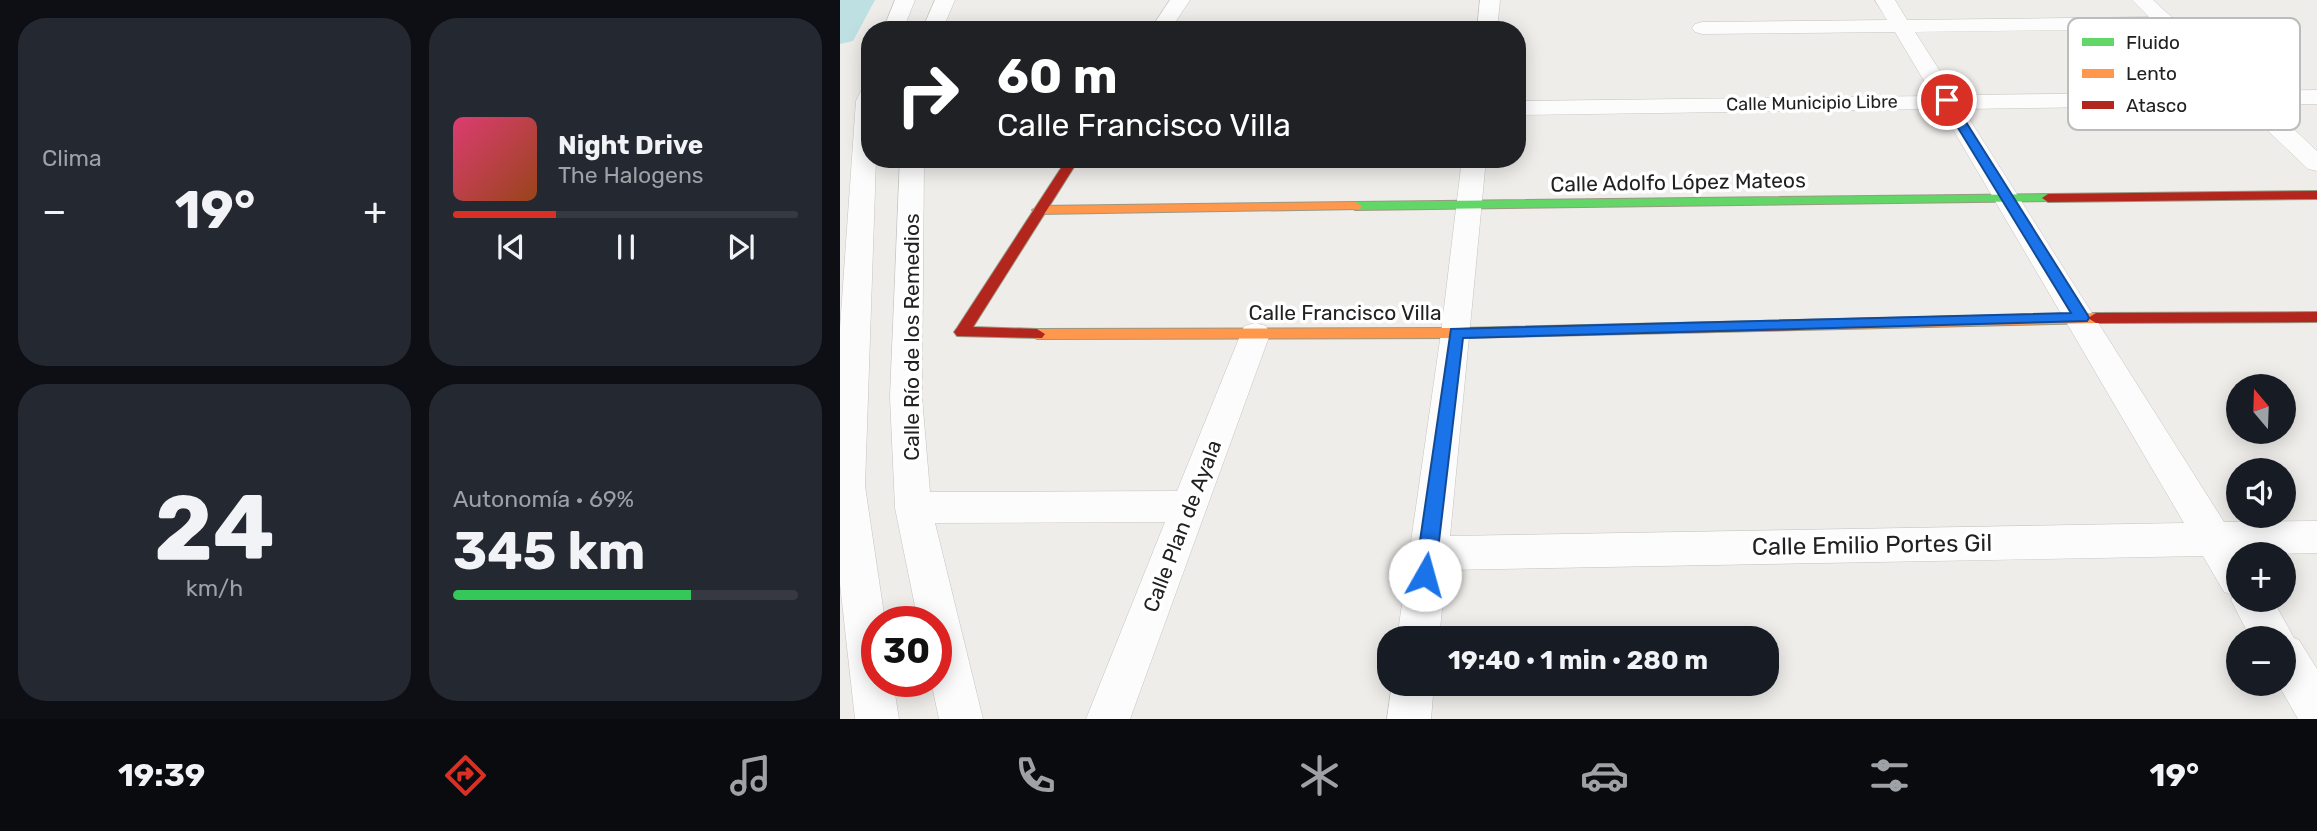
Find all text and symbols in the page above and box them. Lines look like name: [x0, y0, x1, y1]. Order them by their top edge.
legend: [2068, 18, 2300, 130]
text: Fluido: [2126, 31, 2180, 54]
text: 60 m: [997, 47, 1118, 105]
icon: right: [882, 49, 973, 140]
text: Lento: [2126, 62, 2177, 85]
pin: [1917, 70, 1977, 130]
icon: arrive: [1928, 81, 1966, 119]
street label: Calle Municipio Libre: [1726, 91, 1898, 115]
text: Atasco: [2126, 94, 2187, 117]
text: Calle Francisco Villa: [997, 106, 1291, 144]
text: Night Drive: [558, 130, 703, 161]
text: Clima: [42, 144, 102, 172]
text: The Halogens: [558, 161, 704, 189]
street label: Calle Adolfo López Mateos: [1550, 167, 1806, 197]
text: 19°: [175, 179, 255, 241]
text: −: [42, 188, 67, 234]
text: +: [363, 188, 387, 234]
street label: Calle Río de los Remedios: [899, 213, 924, 461]
icon: previous: [492, 228, 530, 266]
icon: pause: [607, 228, 645, 266]
icon: next: [722, 228, 760, 266]
street label: Calle Francisco Villa: [1249, 300, 1441, 325]
north arrow: [2226, 374, 2296, 444]
map controls: [2226, 374, 2296, 696]
street label: Calle Plan de Ayala: [1138, 436, 1226, 616]
button: sound: [2226, 458, 2296, 528]
text: 24: [154, 474, 275, 582]
text: Autonomía · 69%: [453, 485, 634, 513]
text: 345 km: [453, 520, 646, 582]
street label: Calle Emilio Portes Gil: [1752, 529, 1992, 561]
position arrow: [1388, 538, 1462, 612]
button: +: [2226, 542, 2296, 612]
text: km/h: [186, 574, 243, 602]
speed limit sign: 30: [861, 606, 952, 697]
button: −: [2226, 626, 2296, 696]
text: 19:40 · 1 min · 280 m: [1448, 645, 1708, 676]
icon: directions: [441, 751, 490, 800]
icon: music: [726, 751, 775, 800]
icon: phone: [1011, 751, 1060, 800]
icon: climate: [1295, 751, 1344, 800]
icon: car: [1580, 751, 1629, 800]
icon: filters: [1865, 751, 1914, 800]
text: 19:39: [118, 756, 205, 794]
text: 19°: [2150, 756, 2199, 794]

